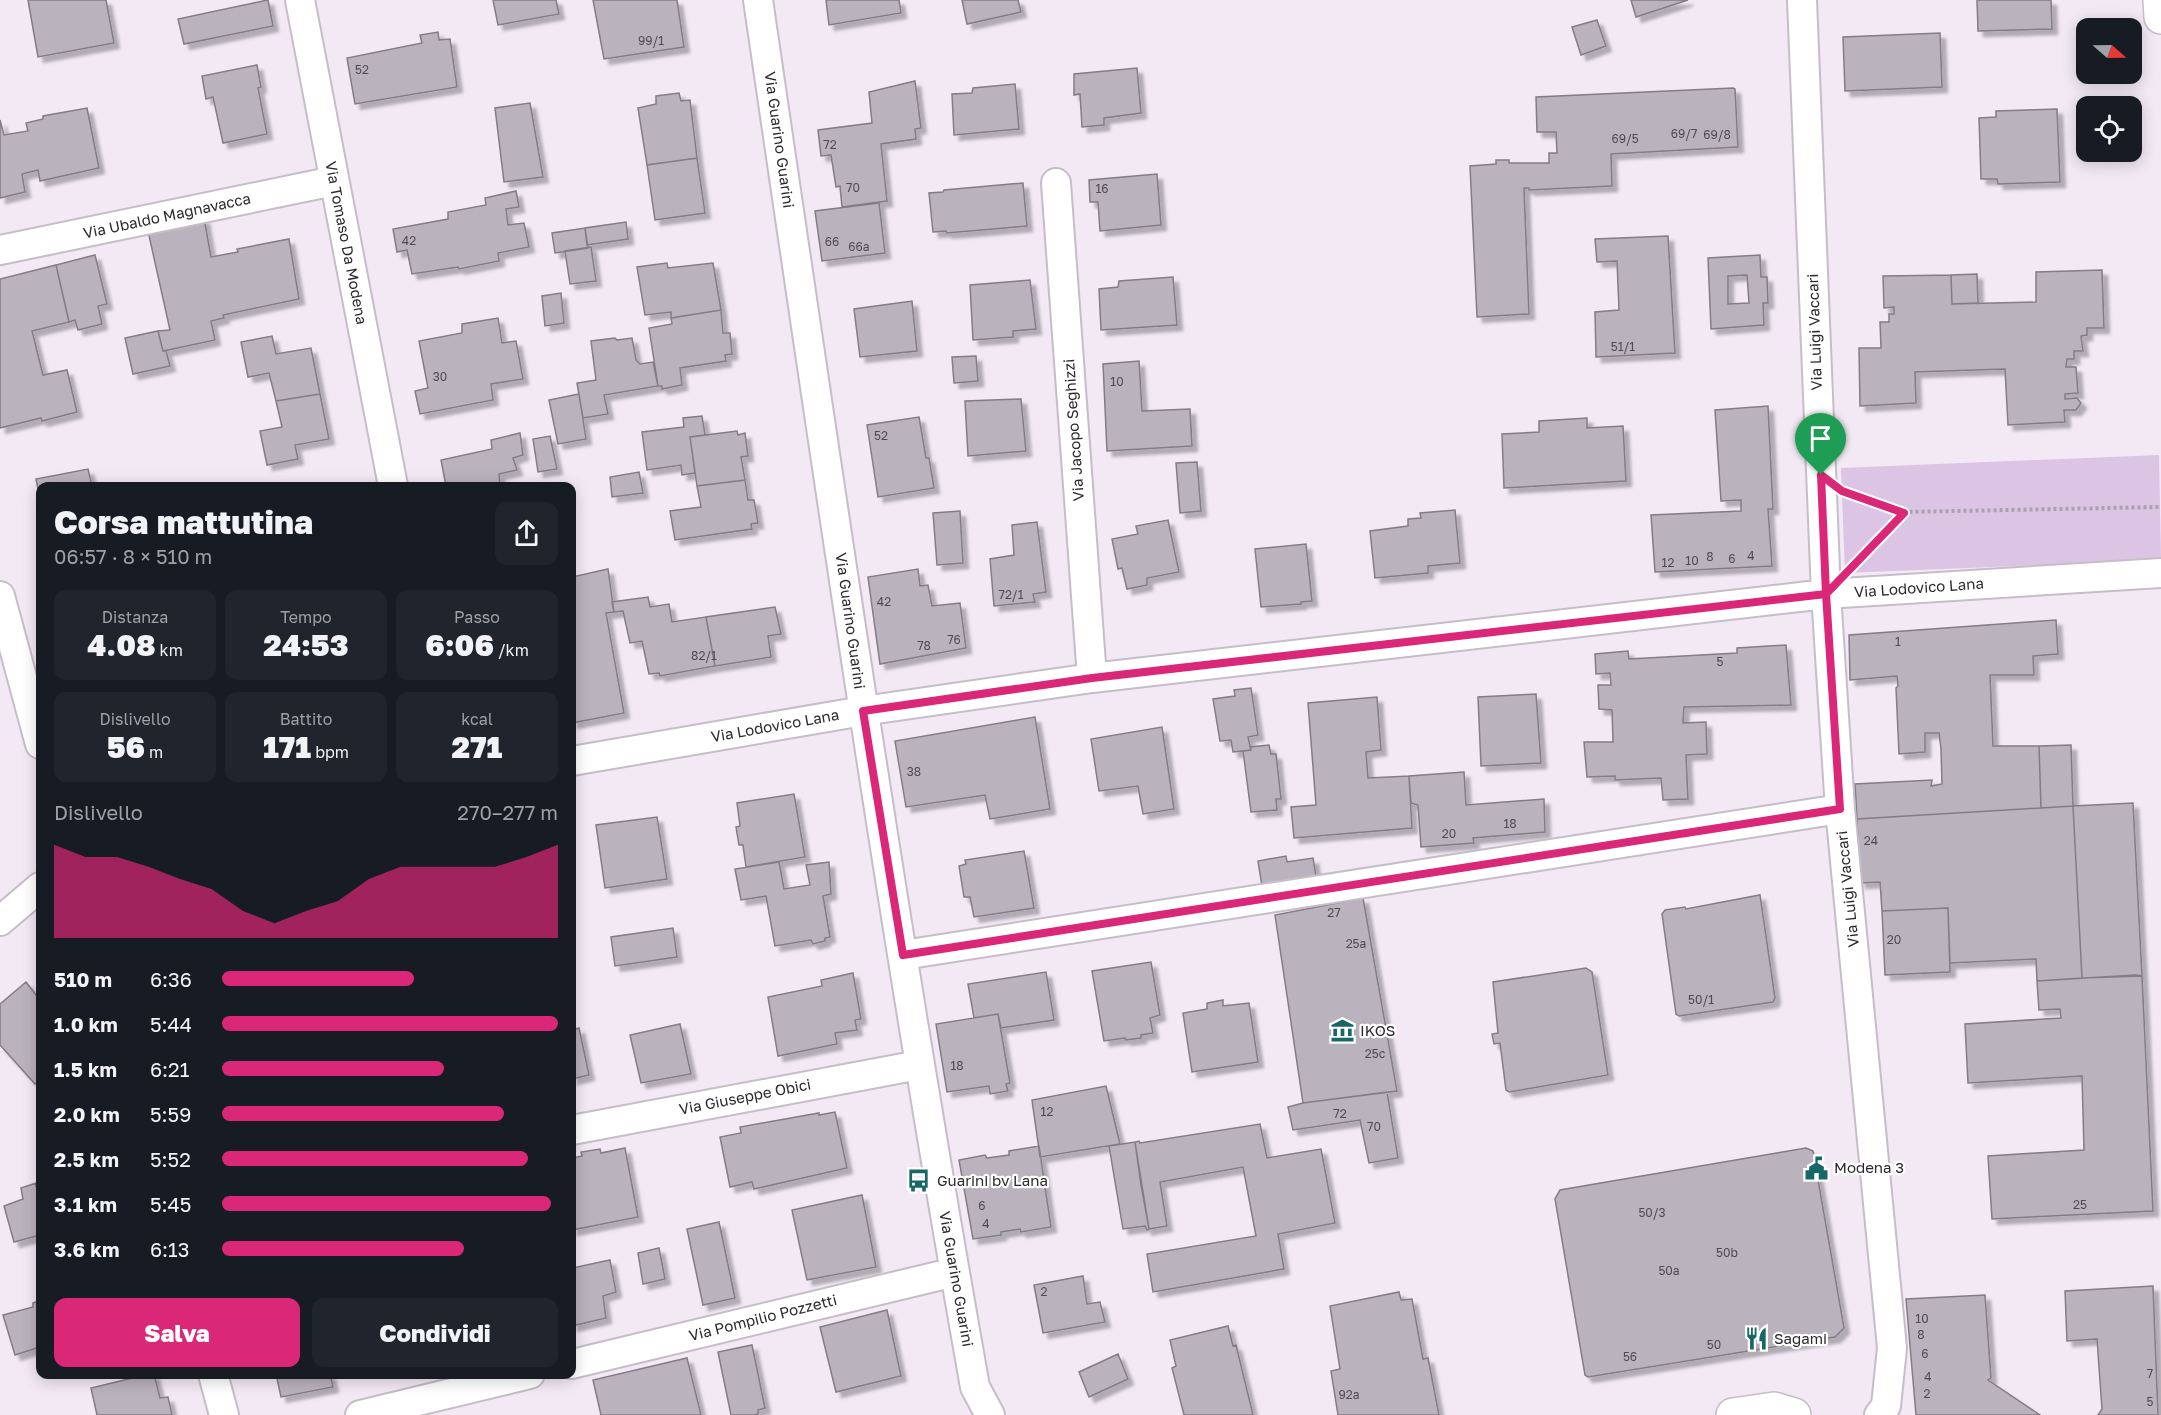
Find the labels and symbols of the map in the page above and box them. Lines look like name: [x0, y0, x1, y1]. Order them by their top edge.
north arrow: [2076, 18, 2142, 84]
house number: 99/1: [638, 33, 664, 48]
house number: 52: [355, 62, 369, 77]
street label: Via Guarino Guarini: [762, 71, 798, 209]
house number: 69/7: [1671, 126, 1697, 141]
house number: 69/8: [1703, 127, 1731, 142]
house number: 69/5: [1611, 131, 1639, 146]
house number: 72: [823, 137, 837, 152]
street label: Via Tomaso Da Modena: [322, 160, 372, 326]
house number: 70: [846, 180, 860, 195]
house number: 16: [1095, 181, 1109, 196]
street label: Via Ubaldo Magnavacca: [81, 188, 252, 242]
house number: 42: [402, 233, 416, 248]
house number: 66: [825, 234, 839, 249]
house number: 66a: [848, 239, 870, 254]
street label: Via Luigi Vaccari: [1803, 273, 1825, 391]
house number: 51/1: [1611, 339, 1635, 354]
street label: Via Jacopo Seghizzi: [1059, 358, 1087, 502]
house number: 30: [433, 369, 447, 384]
house number: 10: [1110, 374, 1124, 389]
pin: [1795, 413, 1846, 475]
house number: 52: [874, 428, 888, 443]
house number: 4: [1747, 548, 1755, 563]
house number: 8: [1706, 549, 1714, 564]
house number: 6: [1728, 551, 1736, 566]
street label: Via Guarino Guarini: [833, 552, 869, 690]
house number: 10: [1685, 553, 1699, 568]
house number: 12: [1662, 555, 1674, 570]
street label: Via Lodovico Lana: [1854, 573, 1984, 601]
house number: 72/1: [999, 587, 1024, 602]
house number: 42: [877, 594, 891, 609]
house number: 76: [947, 632, 961, 647]
house number: 1: [1895, 634, 1901, 649]
house number: 78: [917, 638, 931, 653]
house number: 82/1: [691, 648, 717, 663]
house number: 5: [1717, 654, 1724, 669]
street label: Via Lodovico Lana: [709, 705, 840, 745]
house number: 38: [907, 764, 921, 779]
house number: 18: [1503, 816, 1517, 831]
house number: 20: [1442, 826, 1456, 841]
street label: Via Luigi Vaccari: [1832, 830, 1862, 948]
house number: 24: [1864, 833, 1878, 848]
house number: 27: [1327, 905, 1341, 920]
house number: 20: [1887, 932, 1901, 947]
house number: 25a: [1346, 936, 1366, 951]
house number: 50/1: [1688, 992, 1714, 1007]
museum icon: IKOS: [1329, 1018, 1355, 1044]
place label: IKOS: [1360, 1021, 1395, 1039]
house number: 25c: [1365, 1046, 1386, 1061]
house number: 18: [950, 1058, 964, 1073]
street label: Via Giuseppe Obici: [677, 1074, 812, 1118]
house number: 12: [1041, 1104, 1053, 1119]
house number: 72: [1333, 1106, 1347, 1121]
house number: 70: [1367, 1119, 1381, 1134]
public building icon: Modena 3: [1803, 1155, 1829, 1181]
place label: Modena 3: [1834, 1158, 1904, 1176]
bus stop icon: Guarini bv Lana: [906, 1168, 932, 1194]
place label: Guarini bv Lana: [937, 1171, 1048, 1189]
house number: 25: [2073, 1197, 2087, 1212]
house number: 6: [978, 1198, 986, 1213]
house number: 50/3: [1638, 1205, 1666, 1220]
street label: Via Guarino Guarini: [936, 1210, 978, 1348]
house number: 4: [982, 1216, 990, 1231]
house number: 50b: [1716, 1245, 1738, 1260]
house number: 50a: [1658, 1263, 1680, 1278]
house number: 2: [1041, 1284, 1048, 1299]
street label: Via Pompilio Pozzetti: [687, 1290, 839, 1344]
house number: 10: [1915, 1311, 1929, 1326]
restaurant icon: Sagami: [1743, 1326, 1769, 1352]
house number: 8: [1917, 1327, 1925, 1342]
place label: Sagami: [1774, 1329, 1827, 1347]
house number: 50: [1707, 1337, 1721, 1352]
house number: 6: [1921, 1346, 1929, 1361]
house number: 56: [1623, 1349, 1637, 1364]
house number: 7: [2147, 1366, 2153, 1381]
house number: 4: [1924, 1369, 1932, 1384]
house number: 2: [1924, 1386, 1931, 1401]
house number: 92a: [1338, 1387, 1360, 1402]
house number: 5: [2147, 1394, 2154, 1409]

